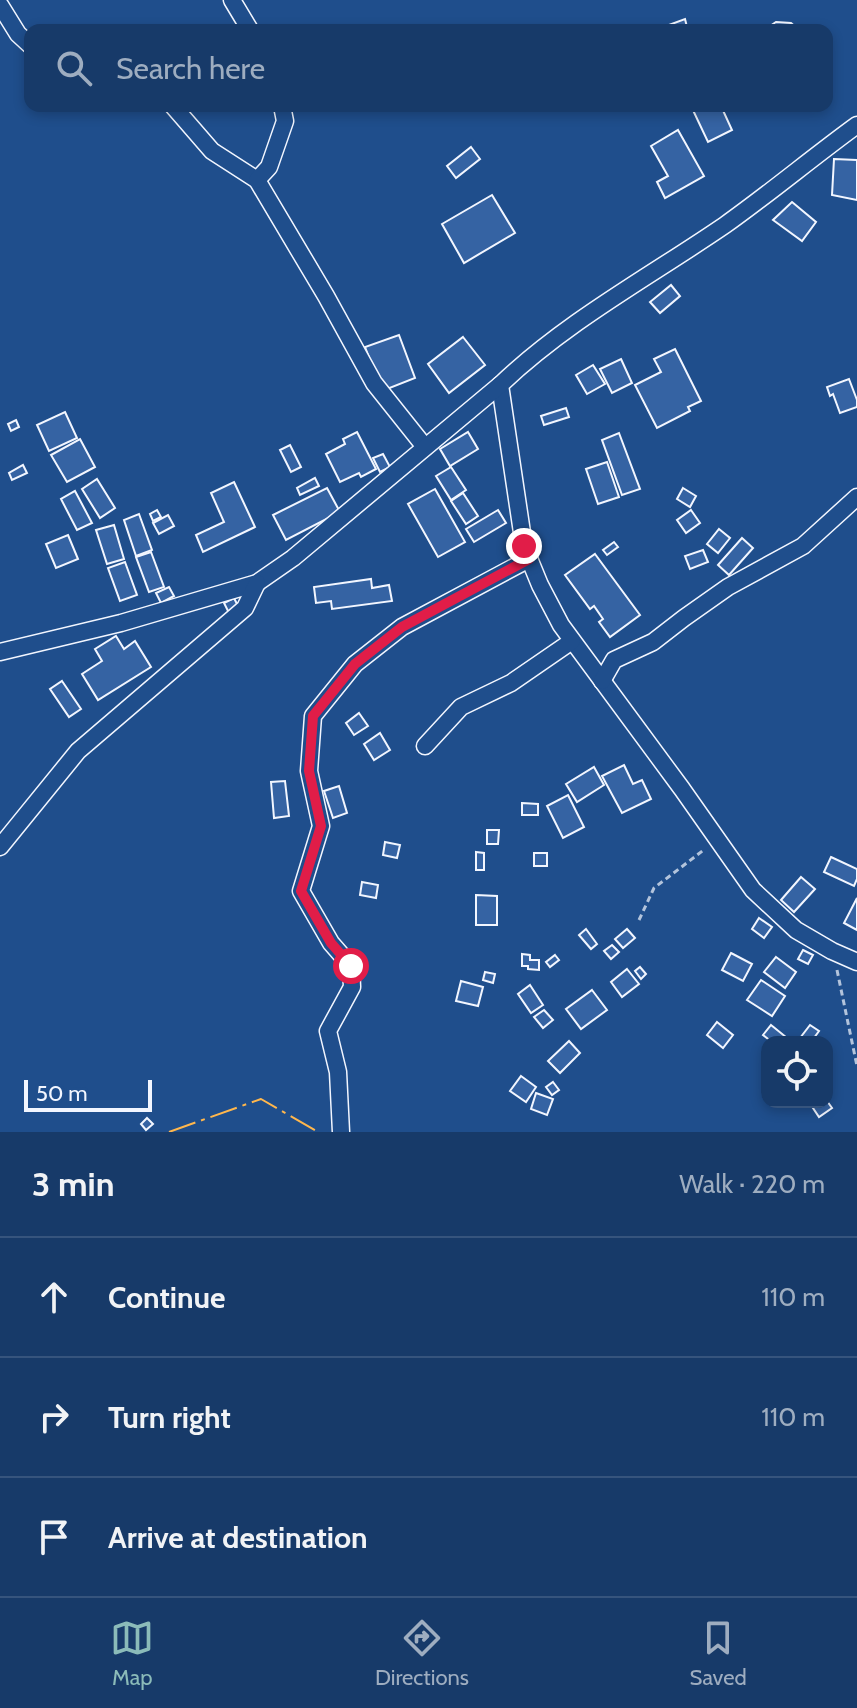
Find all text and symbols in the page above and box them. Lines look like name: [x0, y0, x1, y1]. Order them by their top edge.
search box: [24, 24, 833, 112]
icon: search: [52, 46, 96, 90]
text: Search here: [116, 50, 265, 87]
route end: [506, 528, 542, 564]
route start: [333, 948, 369, 984]
map controls: [761, 1036, 833, 1108]
button: locate: [761, 1036, 833, 1108]
scale bar: [24, 1076, 152, 1112]
text: 50 m: [36, 1080, 88, 1107]
text: 3 min: [32, 1163, 114, 1205]
text: Walk · 220 m: [679, 1168, 825, 1200]
icon: ahead: [32, 1275, 76, 1319]
text: Continue: [108, 1279, 225, 1316]
text: 110 m: [761, 1281, 825, 1313]
icon: right: [32, 1395, 76, 1439]
text: Turn right: [108, 1399, 231, 1436]
text: 110 m: [761, 1401, 825, 1433]
icon: arrive: [32, 1515, 76, 1559]
text: Arrive at destination: [108, 1519, 368, 1556]
tab: Map: [110, 1616, 154, 1691]
tab: Directions: [375, 1616, 469, 1691]
tab: Saved: [690, 1616, 747, 1691]

